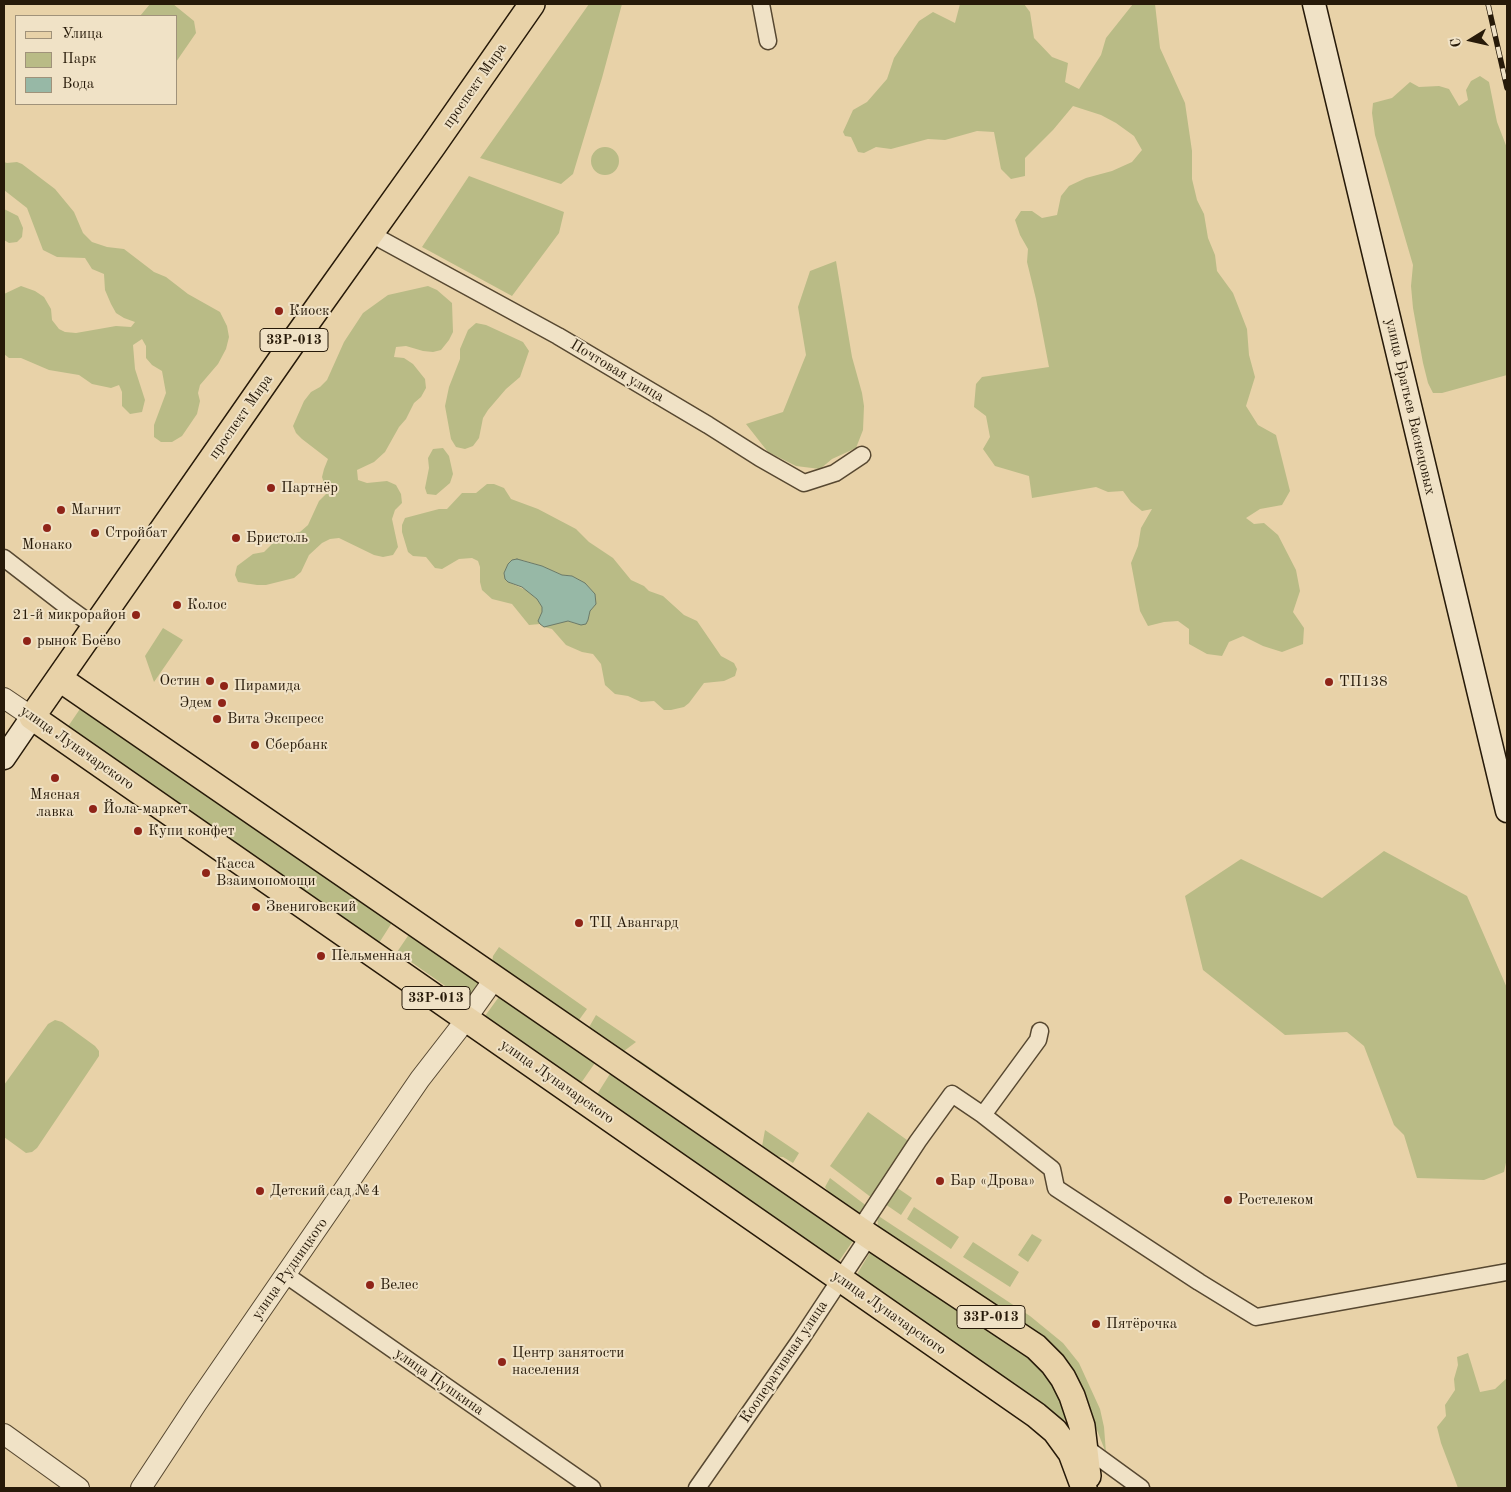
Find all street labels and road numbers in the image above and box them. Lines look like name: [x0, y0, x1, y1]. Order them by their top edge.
street label: проспект Мира: [439, 40, 511, 132]
street label: улица Братьев Васнецовых: [1381, 317, 1439, 497]
road number: 33Р-013: [260, 328, 328, 352]
street label: Почтовая улица: [567, 336, 667, 406]
street label: проспект Мира: [205, 371, 277, 463]
street label: улица Луначарского: [16, 702, 138, 794]
road number: 33Р-013: [402, 986, 470, 1010]
street label: улица Луначарского: [496, 1036, 618, 1128]
street label: улица Рудницкого: [248, 1215, 332, 1323]
street label: улица Луначарского: [828, 1267, 950, 1359]
street label: Кооперативная улица: [736, 1297, 832, 1427]
road number: 33Р-013: [957, 1305, 1025, 1328]
street label: улица Пушкина: [391, 1345, 487, 1419]

